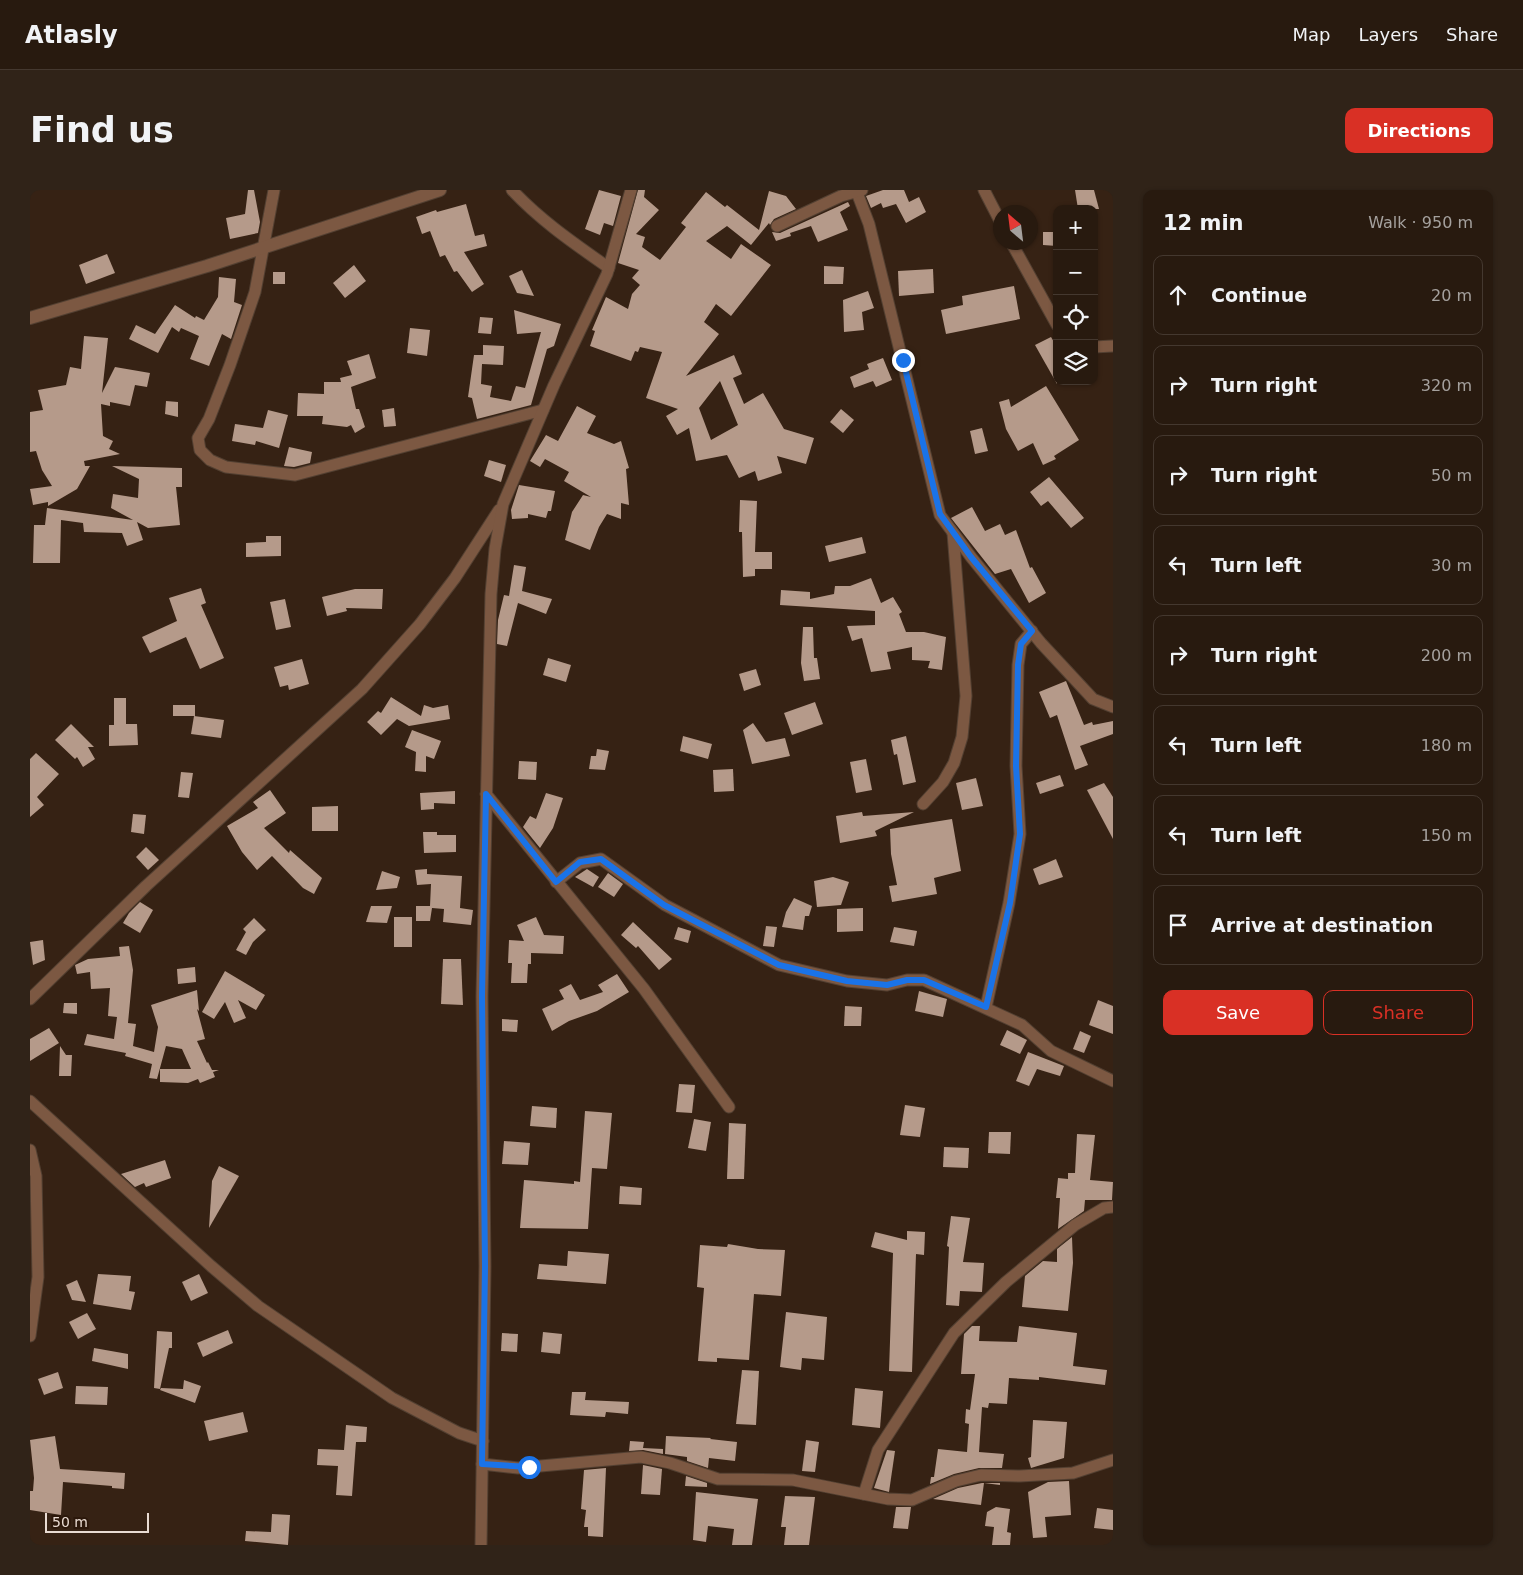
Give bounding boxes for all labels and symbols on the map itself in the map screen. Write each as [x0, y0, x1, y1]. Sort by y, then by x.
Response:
north arrow [993, 205, 1038, 250]
route end [892, 349, 915, 372]
route start [518, 1456, 541, 1479]
scale bar [45, 1510, 149, 1533]

